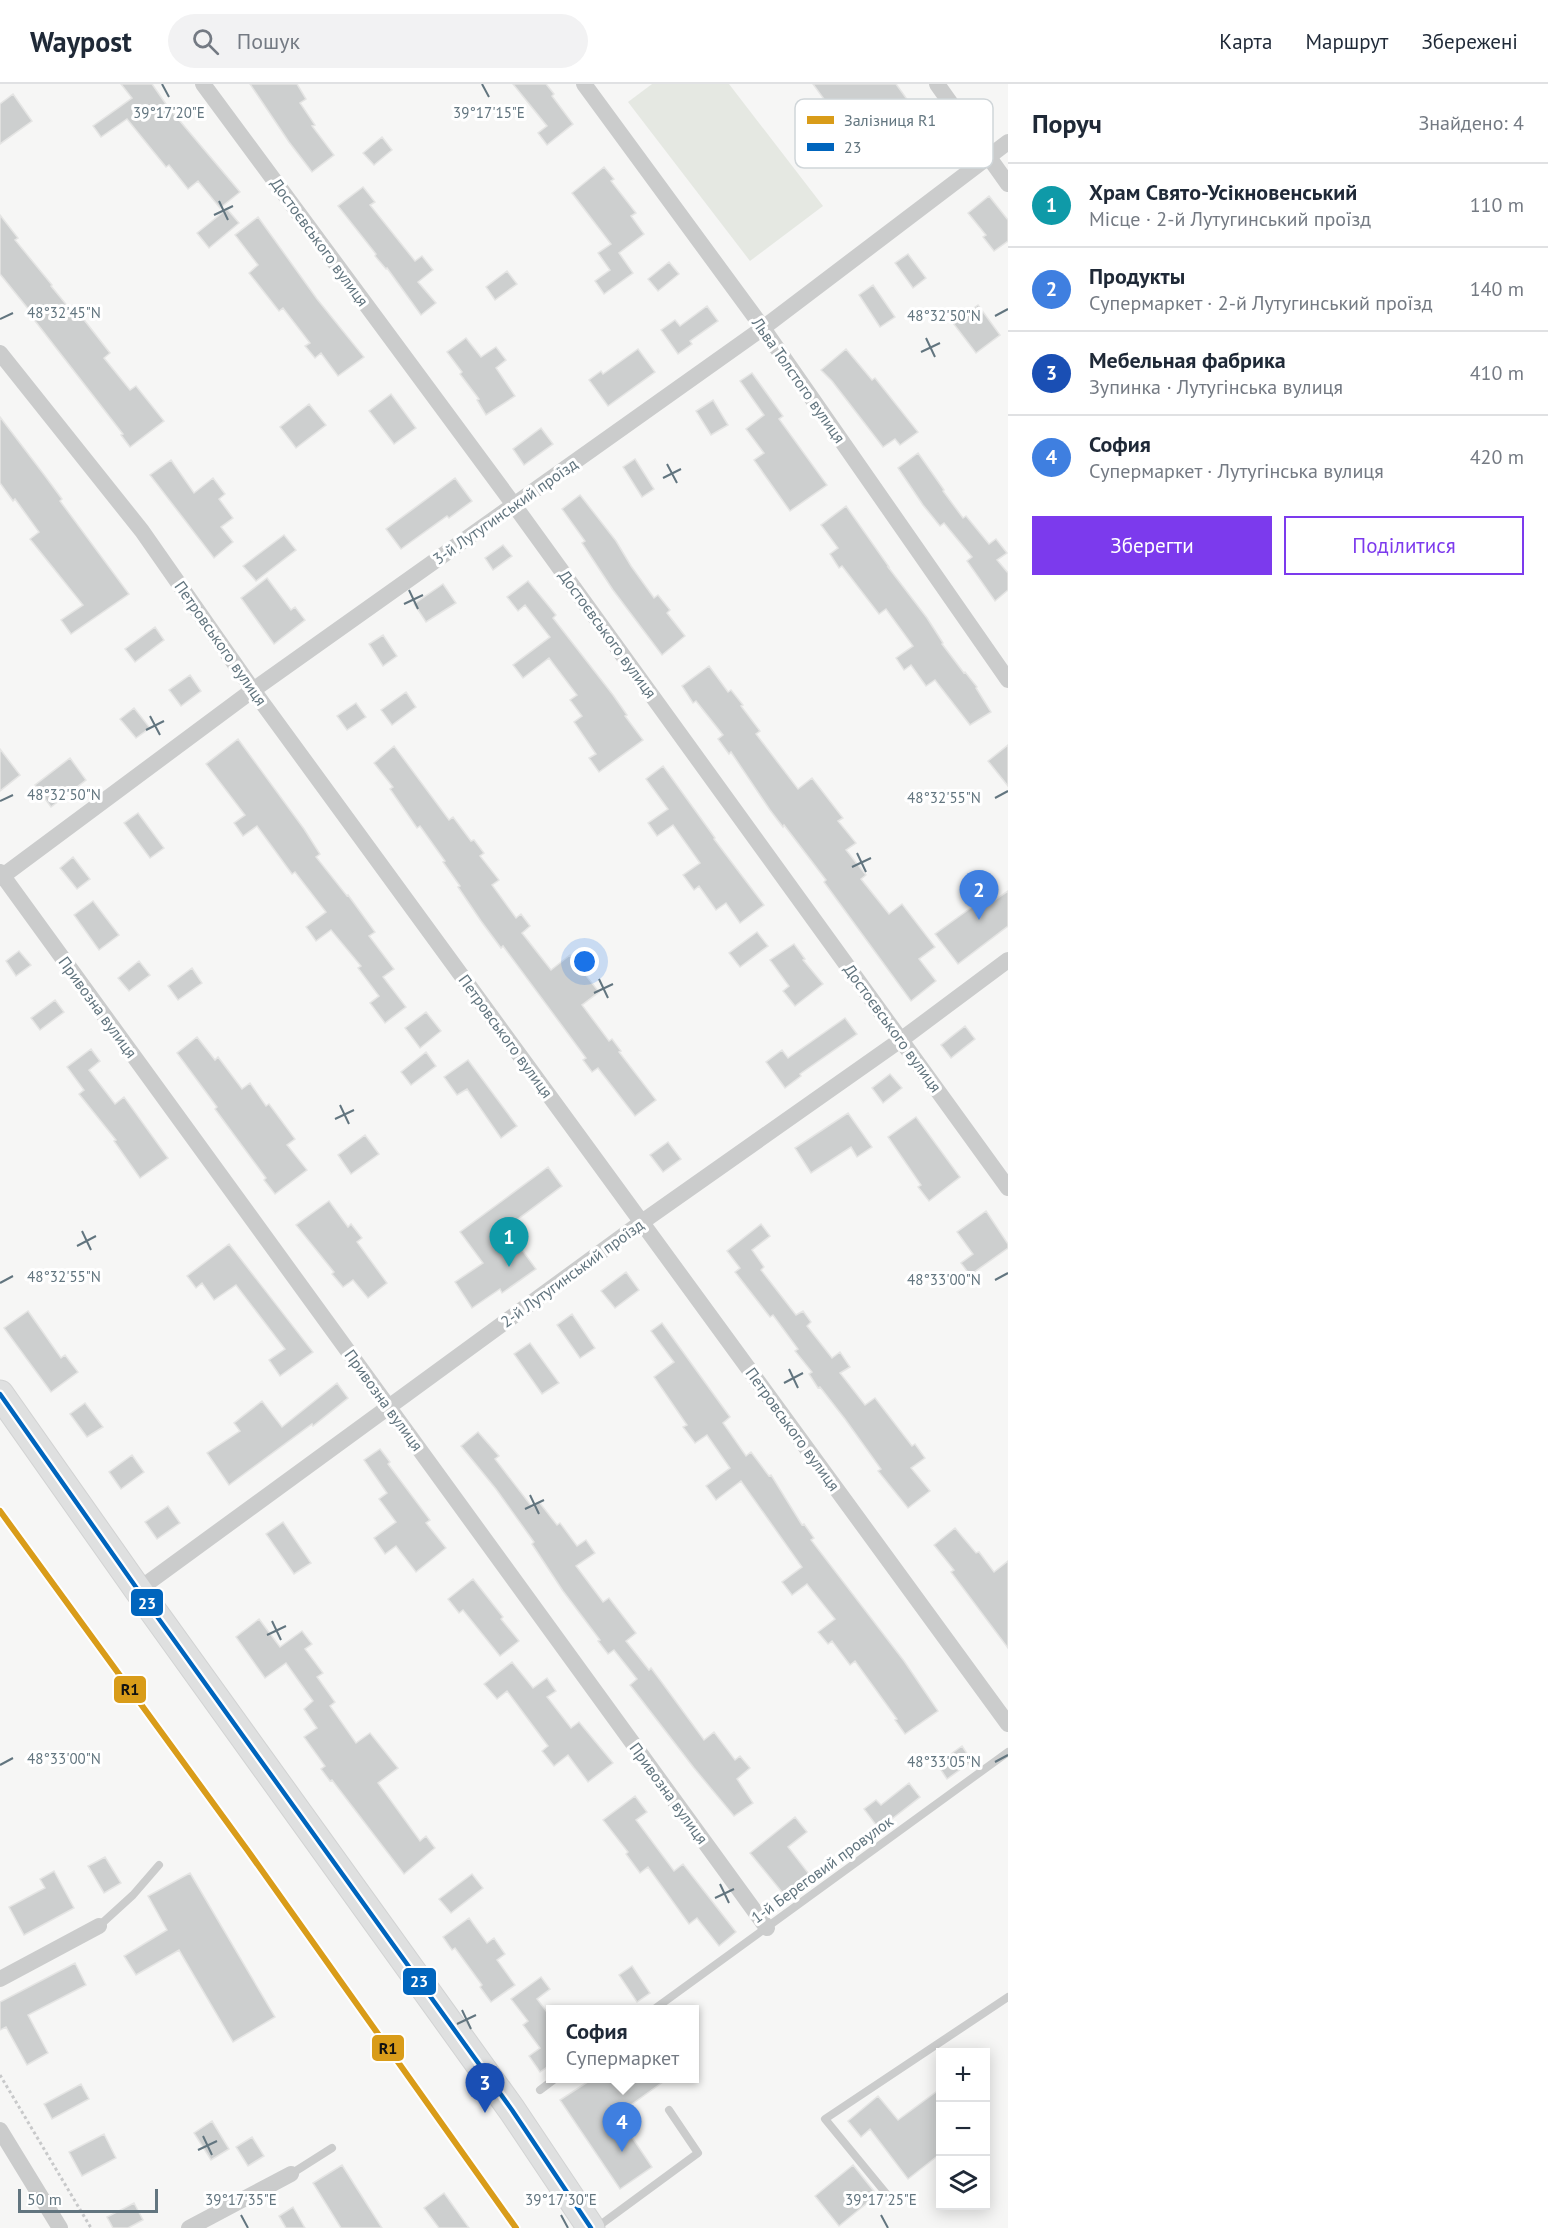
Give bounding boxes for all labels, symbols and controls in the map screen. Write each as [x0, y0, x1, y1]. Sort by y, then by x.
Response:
search box [168, 14, 588, 68]
text: Waypost [30, 23, 132, 60]
icon: search [189, 25, 222, 58]
text: Пошук [237, 27, 300, 55]
text: Карта [1219, 28, 1272, 55]
text: Маршрут [1305, 28, 1388, 55]
text: Збережені [1421, 28, 1518, 55]
legend [795, 99, 993, 168]
text: 39°17'20"E [133, 103, 205, 122]
text: 39°17'15"E [453, 103, 525, 122]
text: Поруч [1032, 107, 1102, 140]
text: Залізниця R1 [844, 110, 936, 130]
text: Знайдено: 4 [1418, 110, 1524, 136]
text: 23 [844, 137, 861, 157]
street label: Достоєвського вулиця [267, 174, 373, 310]
text: Храм Свято-Усікновенський [1089, 178, 1357, 206]
text: 1 [1046, 192, 1057, 218]
text: 110 m [1470, 192, 1524, 218]
text: Місце · 2-й Лутугинський проїзд [1089, 206, 1371, 232]
text: Продукты [1089, 262, 1185, 290]
text: 2 [1046, 276, 1057, 302]
text: 140 m [1470, 276, 1524, 302]
text: Супермаркет · 2-й Лутугинський проїзд [1089, 290, 1433, 316]
text: 48°32'45"N [27, 303, 101, 322]
text: 48°32'50"N [907, 306, 981, 325]
street label: Льва Толстого вулиця [748, 312, 850, 447]
text: Мебельная фабрика [1089, 346, 1286, 374]
text: 3 [1046, 360, 1057, 386]
text: 410 m [1470, 360, 1524, 386]
text: Зупинка · Лутугінська вулиця [1089, 374, 1343, 400]
text: София [1089, 430, 1151, 458]
text: 4 [1046, 444, 1057, 470]
text: 420 m [1470, 444, 1524, 470]
street label: 3-й Лутугинський проїзд [429, 453, 581, 568]
text: Супермаркет · Лутугінська вулиця [1089, 458, 1384, 484]
button: Зберегти [1032, 516, 1272, 575]
button: Поділитися [1284, 516, 1524, 575]
street label: Достоєвського вулиця [555, 566, 661, 702]
street label: Петровського вулиця [170, 577, 272, 709]
text: 48°32'50"N [27, 785, 101, 804]
text: 48°32'55"N [907, 788, 981, 807]
pin: 2 [960, 870, 998, 920]
your location [570, 947, 599, 976]
street label: Привозна вулиця [54, 952, 142, 1062]
street label: Достоєвського вулиця [840, 960, 946, 1096]
street label: Петровського вулиця [454, 970, 558, 1102]
street label: 2-й Лутугинський проїзд [497, 1214, 648, 1332]
pin: 1 [490, 1218, 528, 1267]
text: 48°32'55"N [27, 1267, 101, 1286]
text: 48°33'00"N [907, 1270, 981, 1289]
street label: Привозна вулиця [340, 1345, 428, 1455]
street label: Петровського вулиця [741, 1363, 845, 1495]
line badge: 23 [130, 1588, 164, 1617]
text: 23 [138, 1593, 156, 1613]
line badge: R1 [113, 1675, 147, 1704]
text: R1 [121, 1679, 139, 1699]
street label: Привозна вулиця [625, 1738, 713, 1848]
text: 48°33'00"N [27, 1749, 101, 1768]
text: 48°33'05"N [907, 1752, 981, 1771]
street label: 1-й Береговий провулок [747, 1811, 897, 1927]
line badge: 23 [402, 1967, 437, 1996]
text: 23 [410, 1971, 428, 1991]
popup [546, 2005, 699, 2083]
text: София [566, 2017, 628, 2045]
line badge: R1 [371, 2034, 405, 2062]
text: R1 [379, 2038, 397, 2058]
text: Супермаркет [566, 2045, 679, 2071]
map controls [936, 2048, 990, 2210]
button: + [936, 2048, 990, 2102]
pin: 3 [466, 2064, 504, 2113]
pin: 4 [602, 2102, 642, 2152]
button: − [936, 2102, 990, 2156]
button: layers [936, 2156, 990, 2210]
scale bar [18, 2186, 158, 2214]
text: 50 m [27, 2189, 62, 2209]
text: 39°17'35"E [205, 2190, 277, 2209]
text: 39°17'30"E [525, 2190, 597, 2209]
text: 39°17'25"E [845, 2190, 917, 2209]

